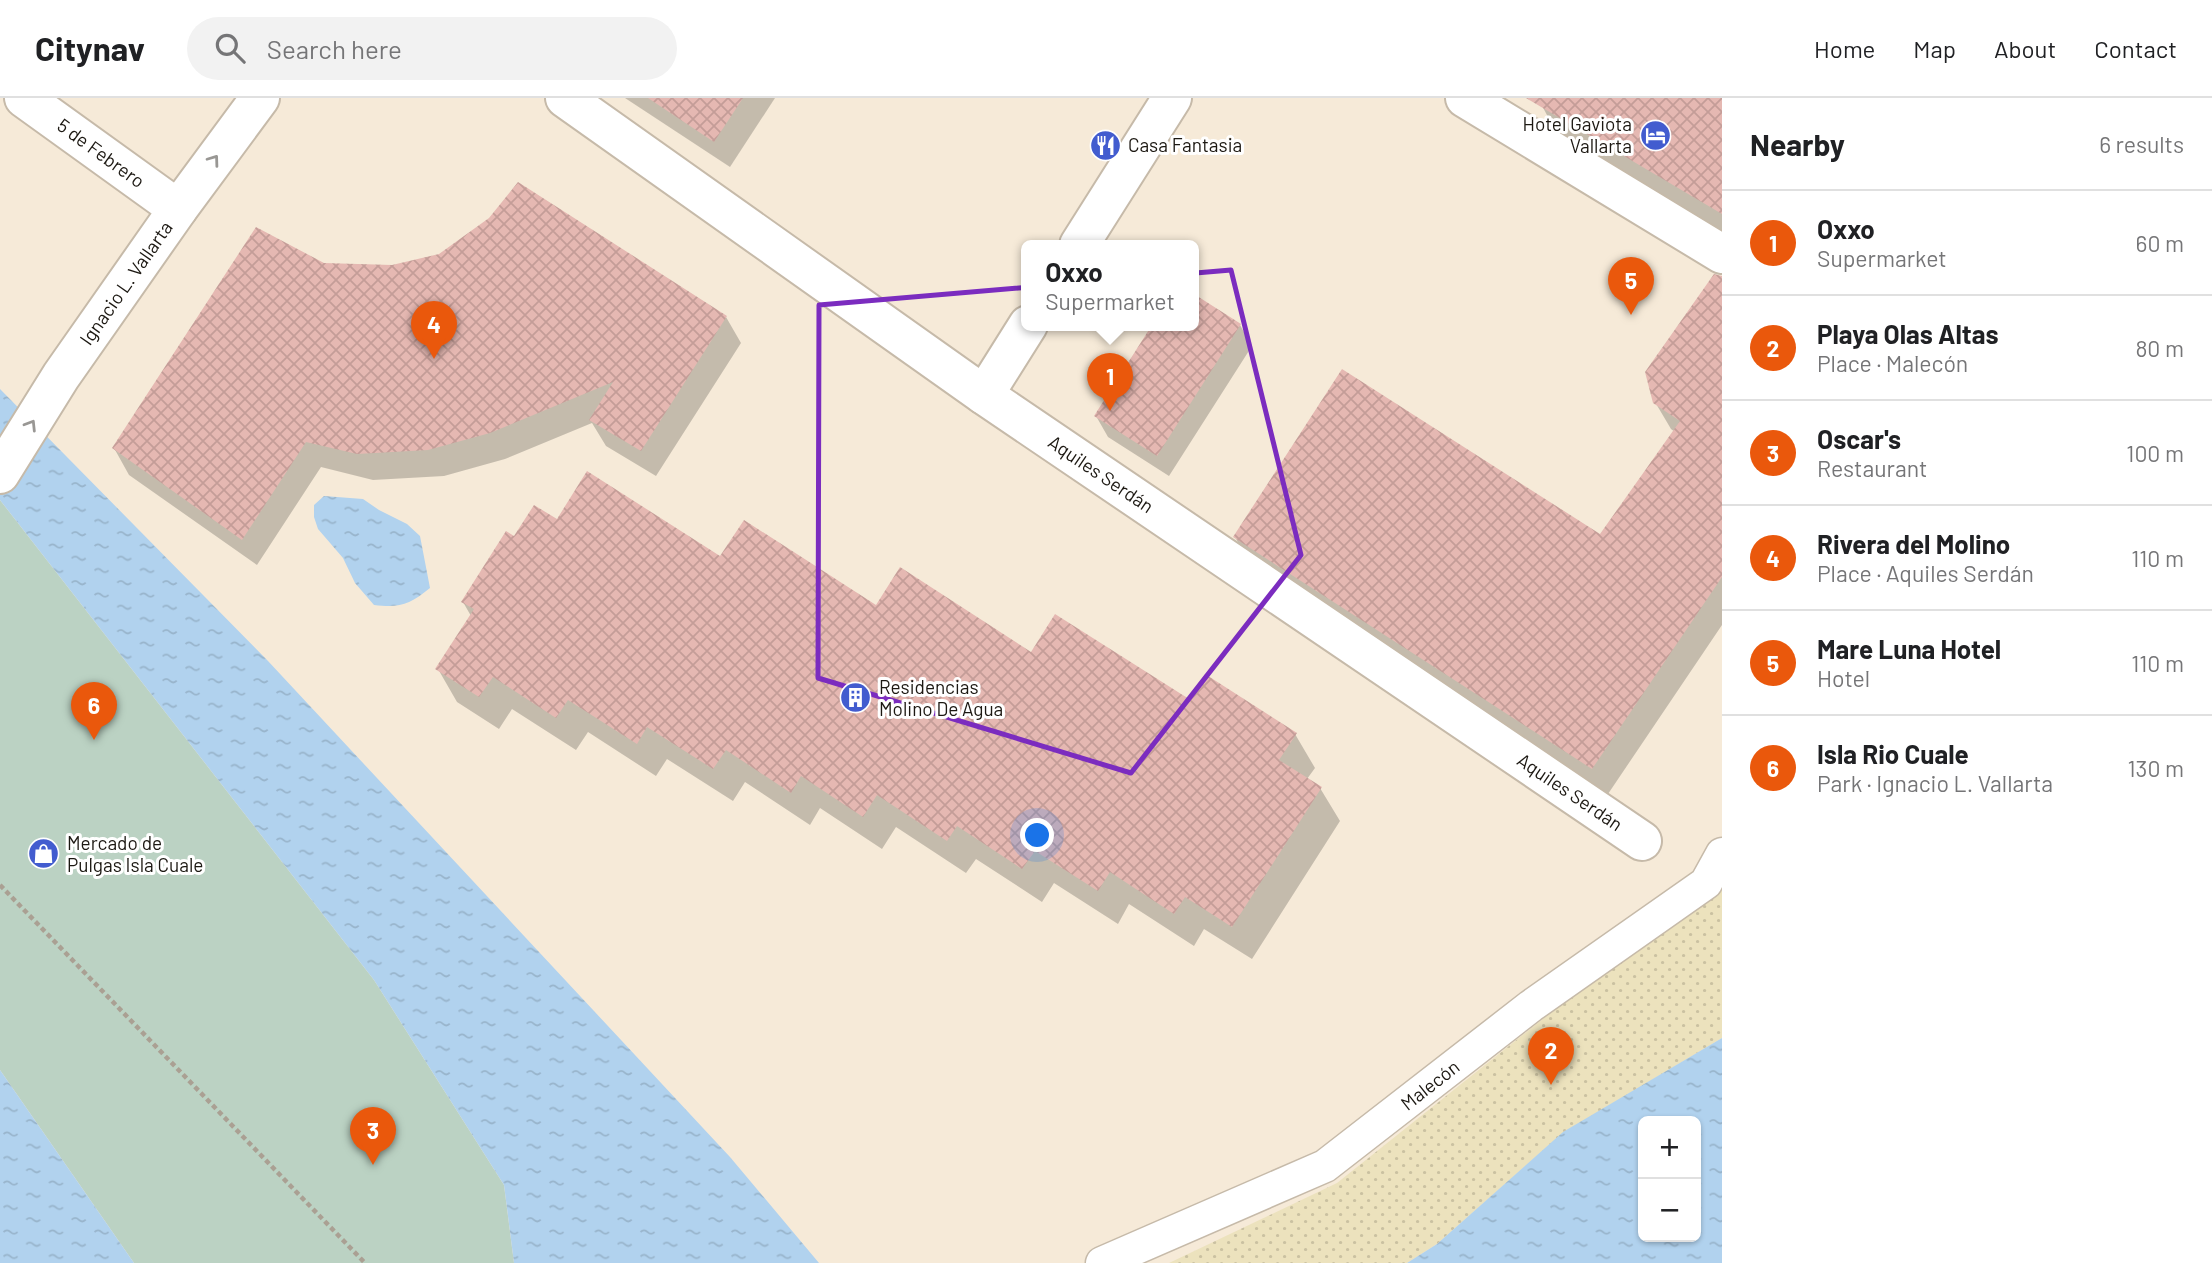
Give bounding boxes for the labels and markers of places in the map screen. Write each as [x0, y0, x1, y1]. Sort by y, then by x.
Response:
place label: Hotel Gaviota Vallarta [1523, 112, 1632, 157]
hotel icon: Hotel Gaviota Vallarta [1638, 118, 1672, 152]
restaurant icon: Casa Fantasia [1088, 128, 1122, 162]
place label: Casa Fantasia [1128, 133, 1242, 156]
pin: 5 [1608, 257, 1654, 315]
pin: 4 [411, 301, 457, 359]
pin: 1 [1087, 353, 1133, 411]
place label: Residencias Molino De Agua [879, 675, 1003, 720]
building icon: Residencias Molino De Agua [839, 681, 873, 715]
pin: 6 [71, 682, 117, 740]
place label: Mercado de Pulgas Isla Cuale [67, 831, 203, 876]
shop icon: Mercado de Pulgas Isla Cuale [27, 837, 61, 871]
pin: 2 [1528, 1027, 1574, 1085]
pin: 3 [350, 1107, 396, 1165]

